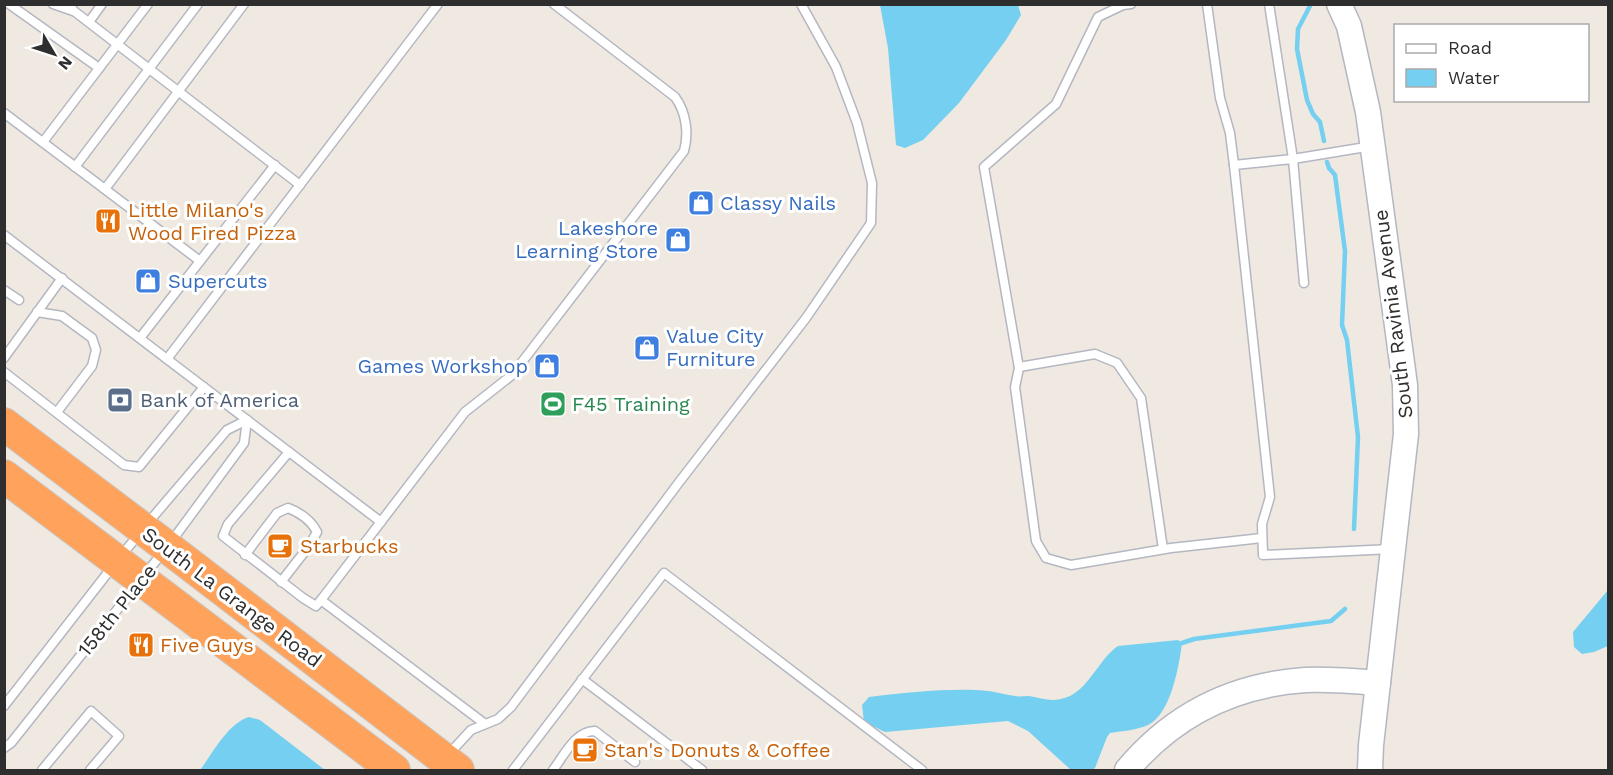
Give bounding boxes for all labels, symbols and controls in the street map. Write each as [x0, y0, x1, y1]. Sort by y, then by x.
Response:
north arrow [24, 24, 84, 84]
legend [1394, 24, 1589, 102]
text: Road [1448, 37, 1492, 58]
text: N [54, 53, 76, 74]
text: Water [1448, 67, 1500, 88]
shop icon: Classy Nails [686, 188, 716, 218]
place label: Classy Nails [720, 191, 836, 215]
place label: Little Milano's Wood Fired Pizza [128, 198, 296, 245]
restaurant icon: Little Milano's Wood Fired Pizza [93, 206, 123, 236]
street label: South Ravinia Avenue [1368, 208, 1418, 420]
place label: Lakeshore Learning Store [515, 216, 658, 263]
shop icon: Lakeshore Learning Store [663, 225, 693, 255]
shop icon: Supercuts [133, 266, 163, 296]
place label: Supercuts [168, 269, 267, 293]
place label: Value City Furniture [666, 324, 764, 371]
shop icon: Value City Furniture [632, 333, 662, 363]
shop icon: Games Workshop [532, 351, 562, 381]
place label: Games Workshop [357, 354, 528, 378]
bank icon: Bank of America [105, 385, 135, 415]
place label: Bank of America [140, 388, 299, 412]
sports icon: F45 Training [538, 389, 568, 419]
place label: F45 Training [572, 392, 690, 416]
street label: South La Grange Road [138, 522, 326, 672]
cafe icon: Starbucks [265, 531, 295, 561]
place label: Starbucks [300, 534, 398, 558]
street label: 158th Place [73, 559, 161, 661]
restaurant icon: Five Guys [126, 630, 156, 660]
place label: Five Guys [160, 633, 254, 657]
cafe icon: Stan's Donuts & Coffee [570, 735, 600, 765]
place label: Stan's Donuts & Coffee [604, 738, 830, 762]

